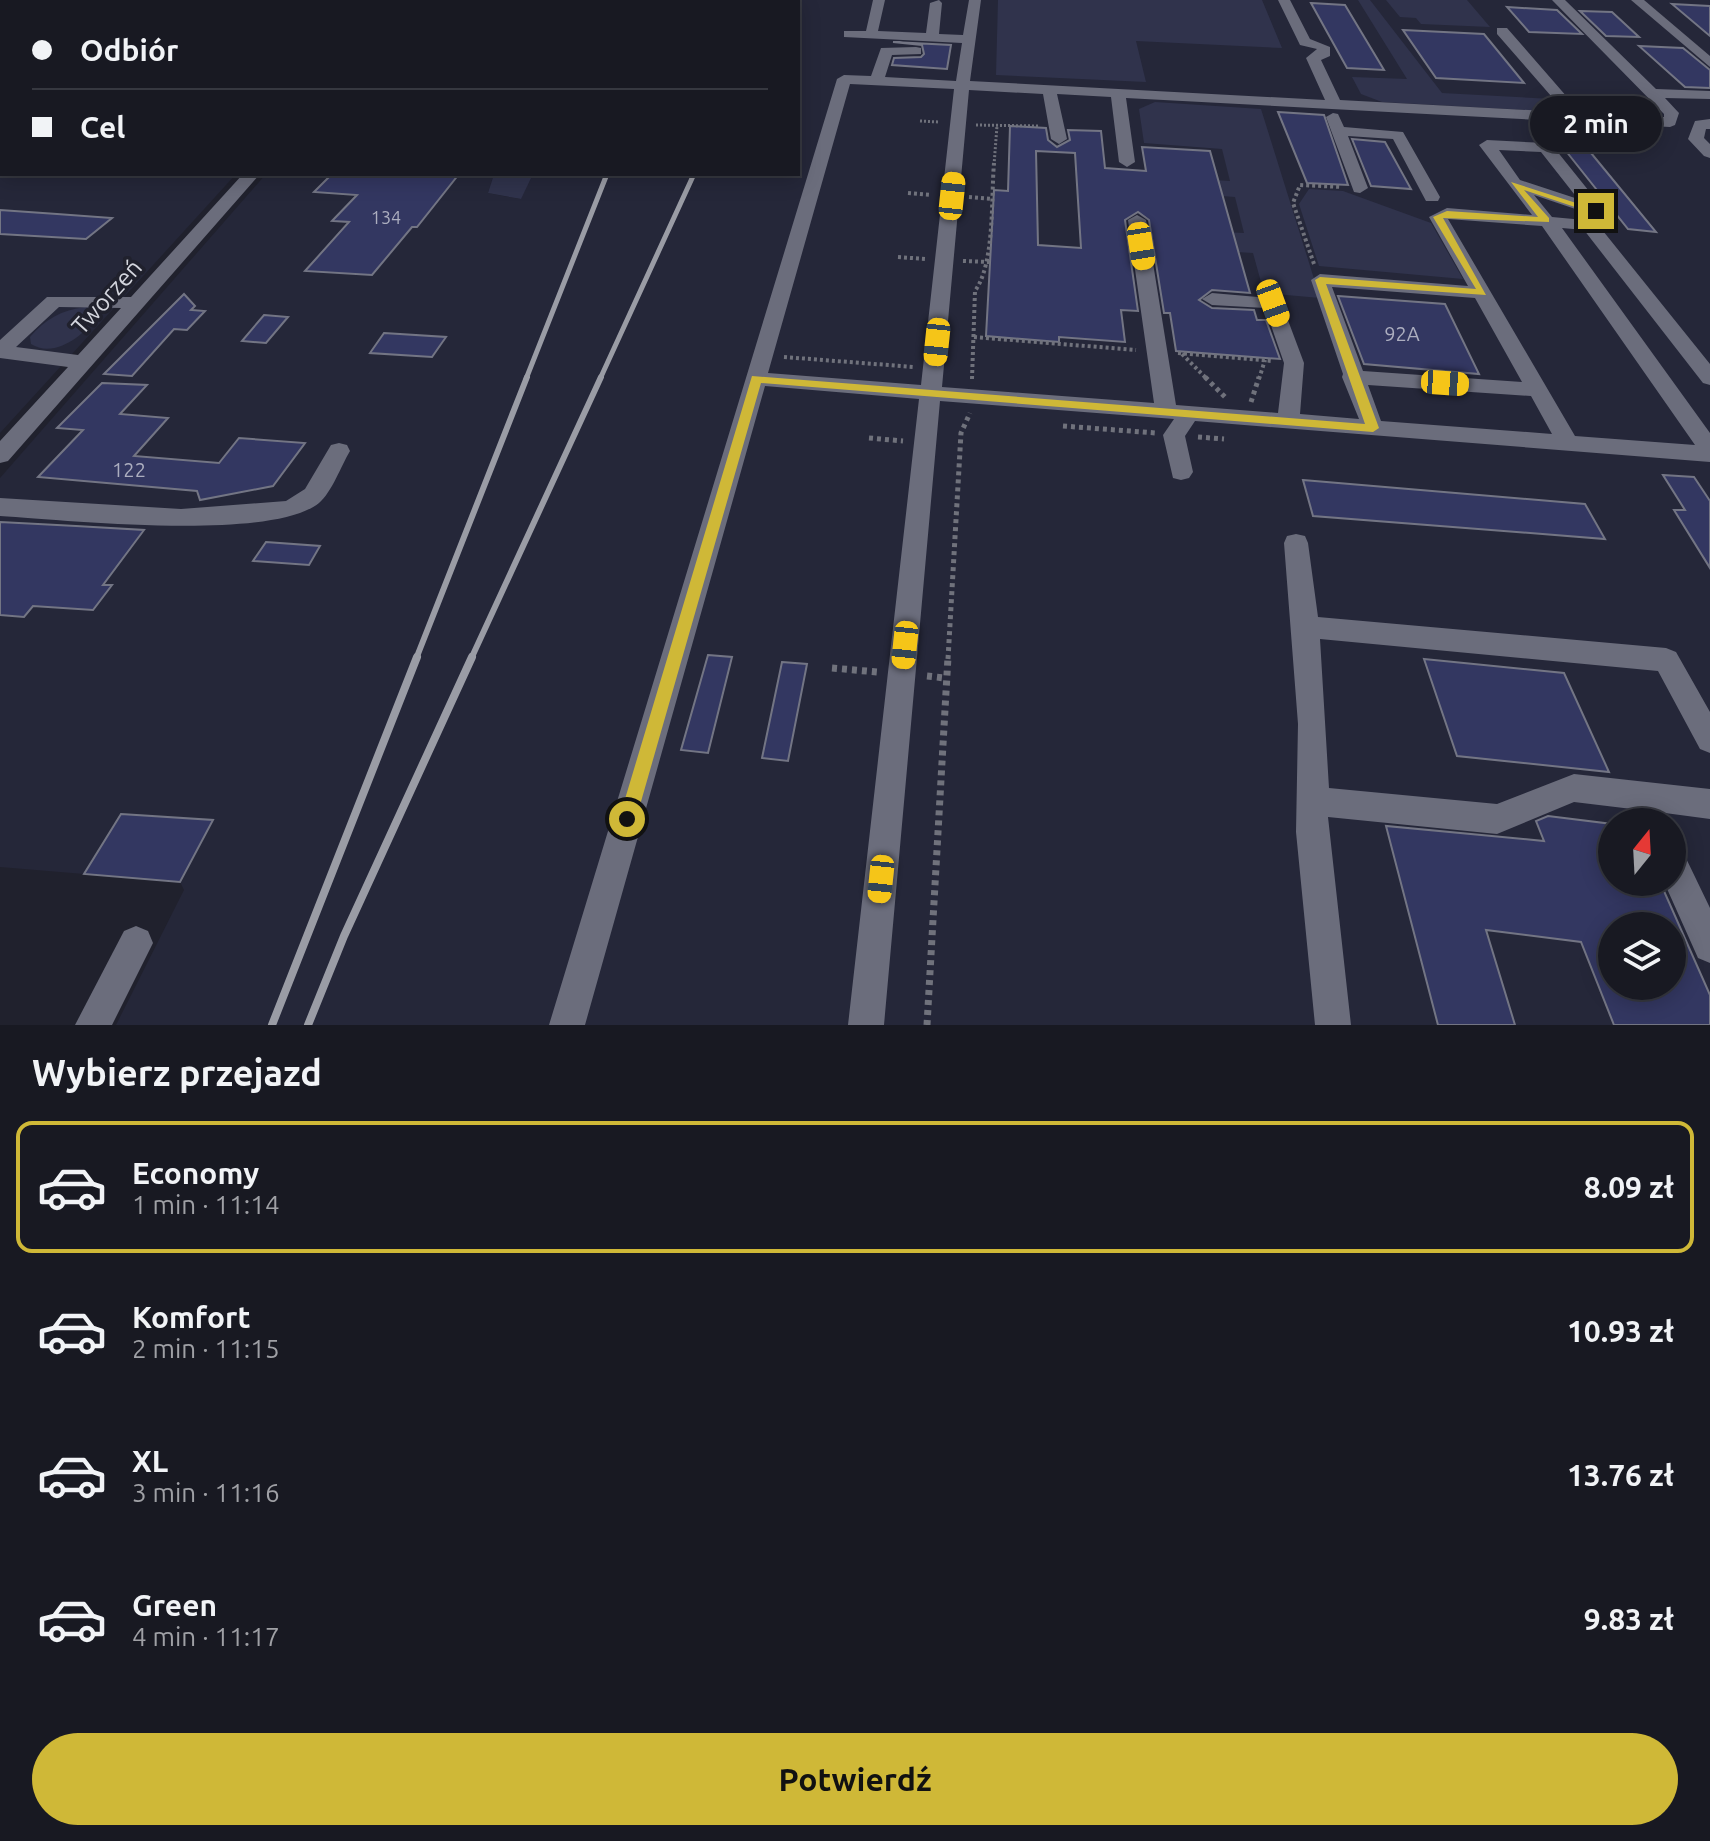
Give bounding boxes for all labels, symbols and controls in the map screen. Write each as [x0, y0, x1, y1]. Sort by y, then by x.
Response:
text: Odbiór [80, 33, 178, 67]
callout: 2 min [1530, 95, 1662, 151]
text: 2 min [1563, 109, 1629, 138]
text: Cel [80, 110, 125, 144]
car [938, 171, 966, 221]
route end [1578, 193, 1614, 229]
house number: 134 [371, 207, 401, 227]
car [1125, 220, 1157, 272]
street label: Tworzeń [66, 254, 147, 340]
car [1254, 276, 1292, 330]
car [923, 317, 951, 367]
house number: 92A [1384, 322, 1420, 345]
car [1420, 369, 1470, 397]
house number: 122 [112, 458, 146, 481]
car [891, 620, 919, 670]
route start [609, 801, 645, 837]
north arrow [1598, 808, 1686, 896]
map controls [1598, 808, 1686, 1000]
car [867, 854, 895, 904]
button: layers [1598, 912, 1686, 1000]
text: Wybierz przejazd [32, 1052, 322, 1093]
icon: car [36, 1151, 108, 1223]
text: Economy [132, 1156, 259, 1190]
text: 8.09 zł [1584, 1170, 1674, 1204]
text: 1 min · 11:14 [132, 1190, 280, 1219]
icon: car [36, 1295, 108, 1367]
text: Komfort [132, 1300, 250, 1334]
text: 10.93 zł [1567, 1314, 1674, 1348]
text: 2 min · 11:15 [132, 1334, 280, 1363]
icon: car [36, 1439, 108, 1511]
text: XL [132, 1444, 168, 1478]
text: 13.76 zł [1567, 1458, 1674, 1492]
text: 3 min · 11:16 [132, 1478, 280, 1507]
icon: car [36, 1583, 108, 1655]
text: Green [132, 1588, 217, 1622]
text: 9.83 zł [1584, 1602, 1674, 1636]
text: 4 min · 11:17 [132, 1622, 280, 1651]
button: Potwierdź [32, 1733, 1678, 1825]

